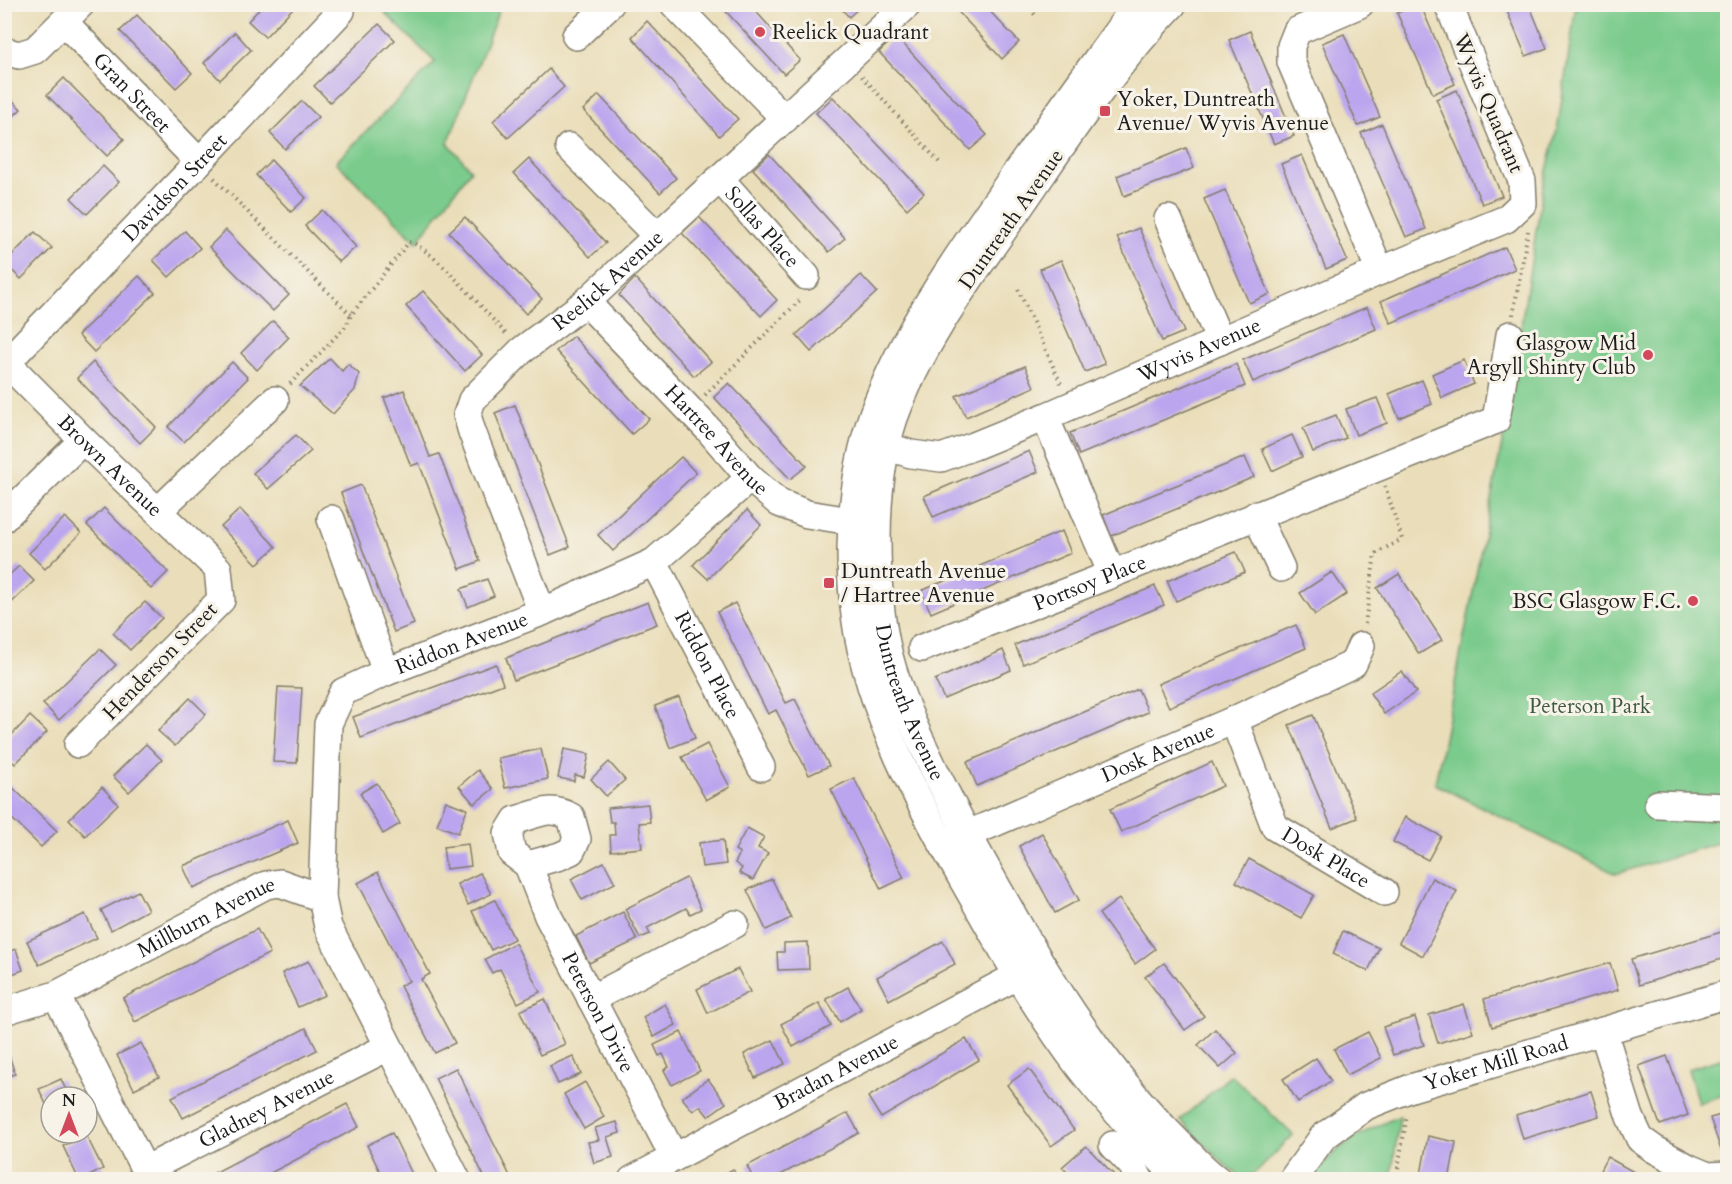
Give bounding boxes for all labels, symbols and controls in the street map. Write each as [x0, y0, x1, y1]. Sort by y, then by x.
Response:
place label: Reelick Quadrant [772, 18, 929, 47]
marker: Reelick Quadrant [753, 25, 767, 39]
street label: Wyvis Quadrant [1446, 28, 1531, 178]
street label: Gran Street [86, 46, 178, 140]
place label: Yoker, Duntreath Avenue/ Wyvis Avenue [1117, 85, 1329, 138]
marker: Yoker, Duntreath Avenue/ Wyvis Avenue [1098, 104, 1112, 118]
street label: Davidson Street [116, 127, 234, 248]
street label: Duntreath Avenue [952, 143, 1071, 295]
street label: Sollas Place [718, 180, 806, 274]
street label: Reelick Avenue [546, 224, 670, 338]
street label: Wyvis Avenue [1132, 311, 1265, 390]
place label: Glasgow Mid Argyll Shinty Club [1467, 329, 1636, 382]
marker: Glasgow Mid Argyll Shinty Club [1641, 348, 1655, 362]
street label: Hartree Avenue [658, 378, 774, 502]
street label: Brown Avenue [51, 409, 169, 524]
street label: Portsoy Place [1029, 548, 1151, 618]
place label: Duntreath Avenue / Hartree Avenue [841, 557, 1006, 610]
marker: Duntreath Avenue / Hartree Avenue [822, 576, 836, 590]
place label: BSC Glasgow F.C. [1512, 587, 1681, 616]
marker: BSC Glasgow F.C. [1686, 594, 1700, 608]
street label: Henderson Street [96, 596, 224, 727]
street label: Riddon Avenue [391, 605, 532, 682]
street label: Riddon Place [667, 606, 747, 724]
street label: Duntreath Avenue [868, 622, 952, 786]
park label: Peterson Park [1529, 692, 1652, 721]
street label: Dosk Avenue [1097, 716, 1219, 790]
street label: Dosk Place [1276, 820, 1375, 895]
street label: Millburn Avenue [132, 870, 277, 965]
street label: Peterson Drive [554, 947, 641, 1078]
street label: Bradan Avenue [769, 1027, 904, 1117]
street label: Yoker Mill Road [1420, 1028, 1572, 1098]
street label: Gladney Avenue [194, 1063, 339, 1156]
north arrow [39, 1085, 99, 1145]
text: N [62, 1090, 76, 1112]

